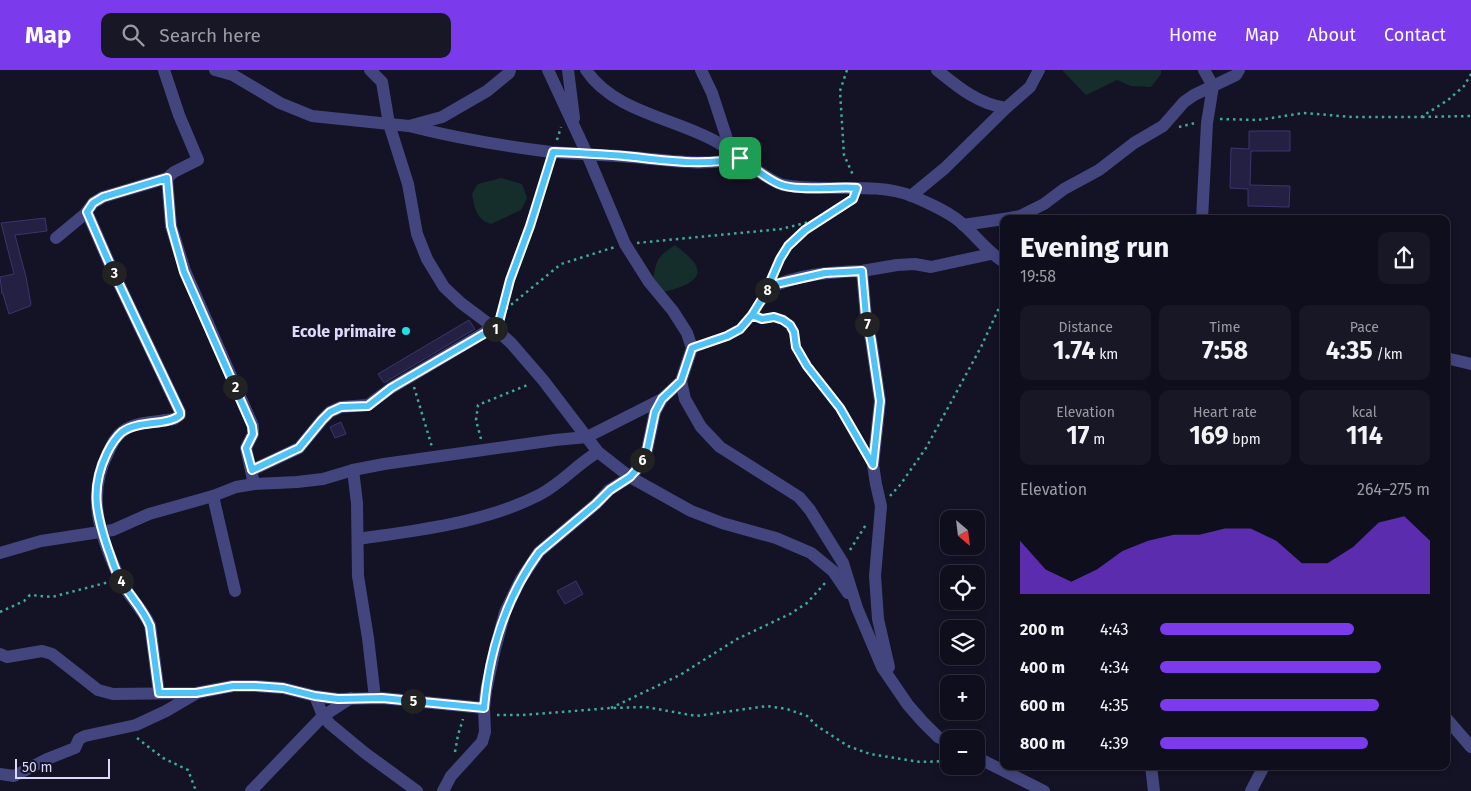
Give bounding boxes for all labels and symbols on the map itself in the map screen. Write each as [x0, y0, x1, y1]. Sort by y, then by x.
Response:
pin [719, 137, 761, 179]
pin: 3 [102, 260, 126, 286]
pin: 8 [754, 278, 780, 302]
pin: 7 [854, 312, 880, 336]
pin: 1 [482, 316, 508, 342]
place label: Ecole primaire [292, 322, 396, 341]
marker: Ecole primaire [400, 325, 412, 337]
pin: 2 [222, 374, 248, 400]
pin: 6 [630, 448, 654, 472]
north arrow [940, 510, 985, 555]
pin: 4 [108, 568, 134, 594]
pin: 5 [400, 688, 426, 714]
scale bar [15, 756, 110, 779]

